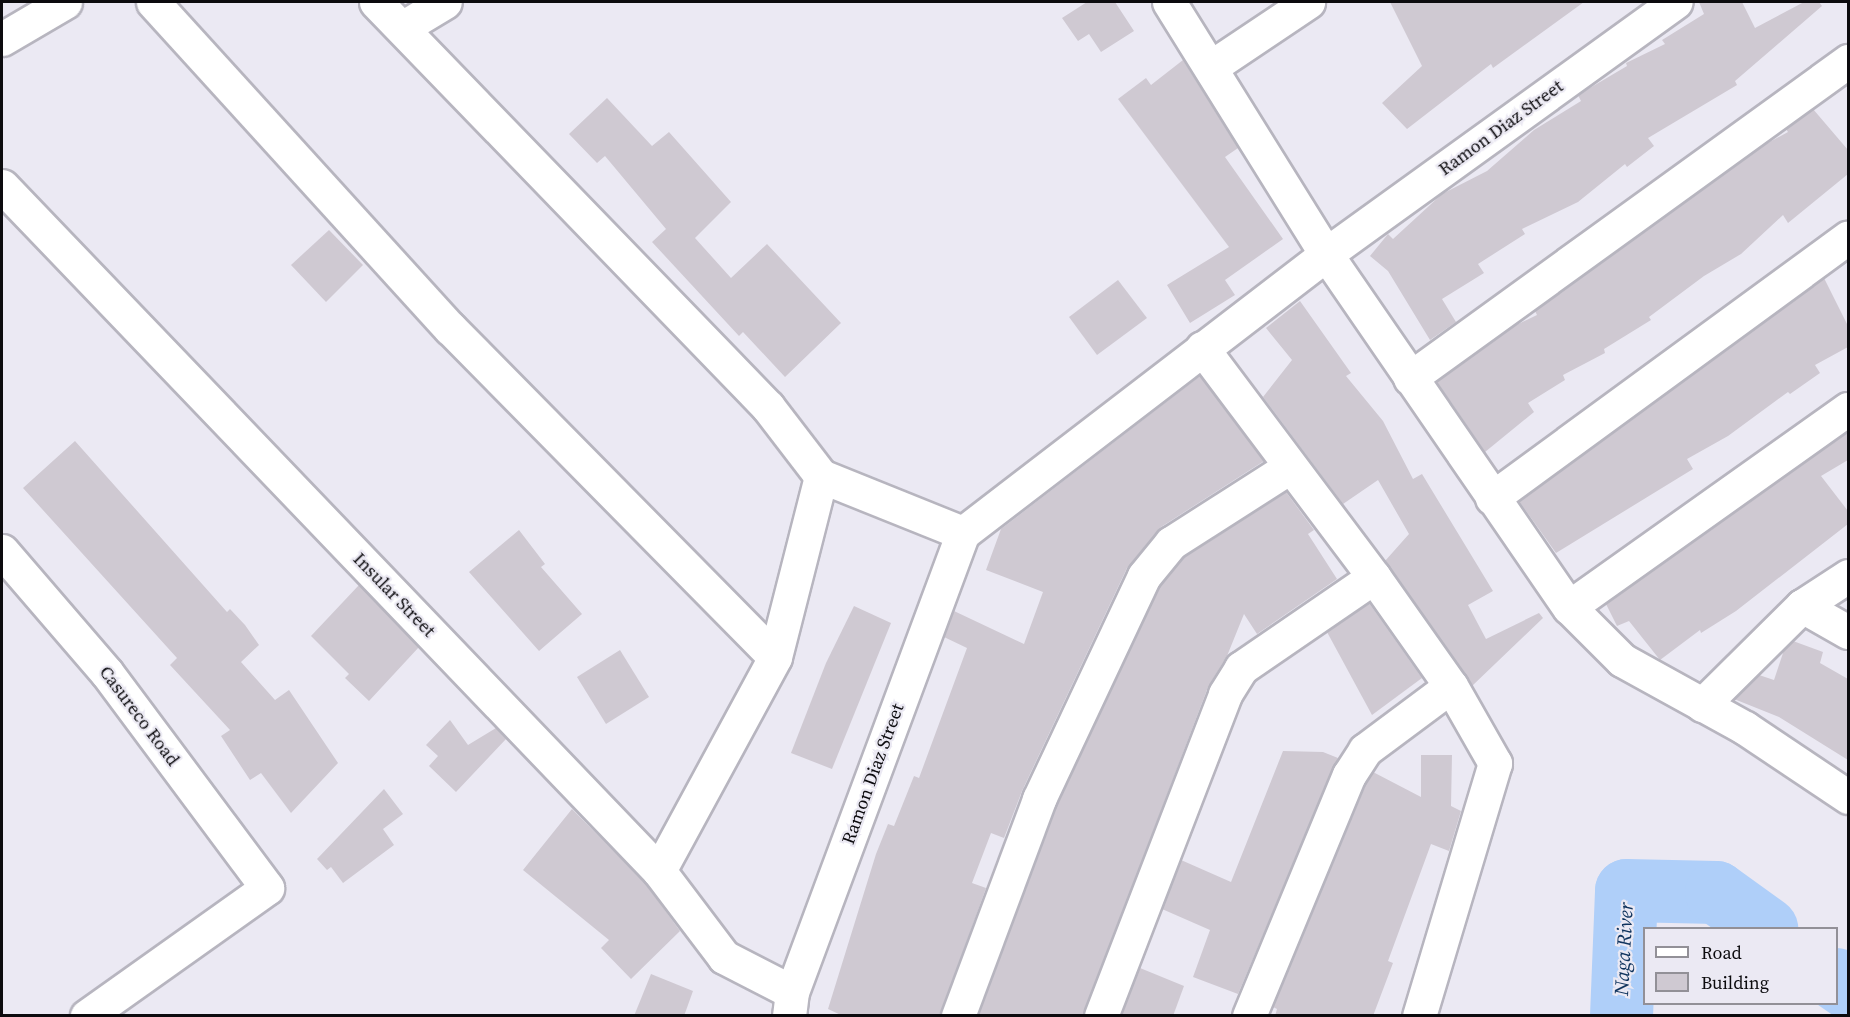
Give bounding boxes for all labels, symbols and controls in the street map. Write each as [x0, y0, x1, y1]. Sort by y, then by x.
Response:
street label: Ramon Diaz Street [1435, 76, 1567, 180]
street label: Insular Street [349, 548, 439, 642]
street label: Casureco Road [95, 662, 183, 770]
street label: Ramon Diaz Street [838, 701, 908, 847]
water label: Naga River [1610, 902, 1638, 996]
legend [1643, 927, 1838, 1005]
text: Road [1701, 940, 1742, 965]
text: Building [1701, 970, 1769, 995]

